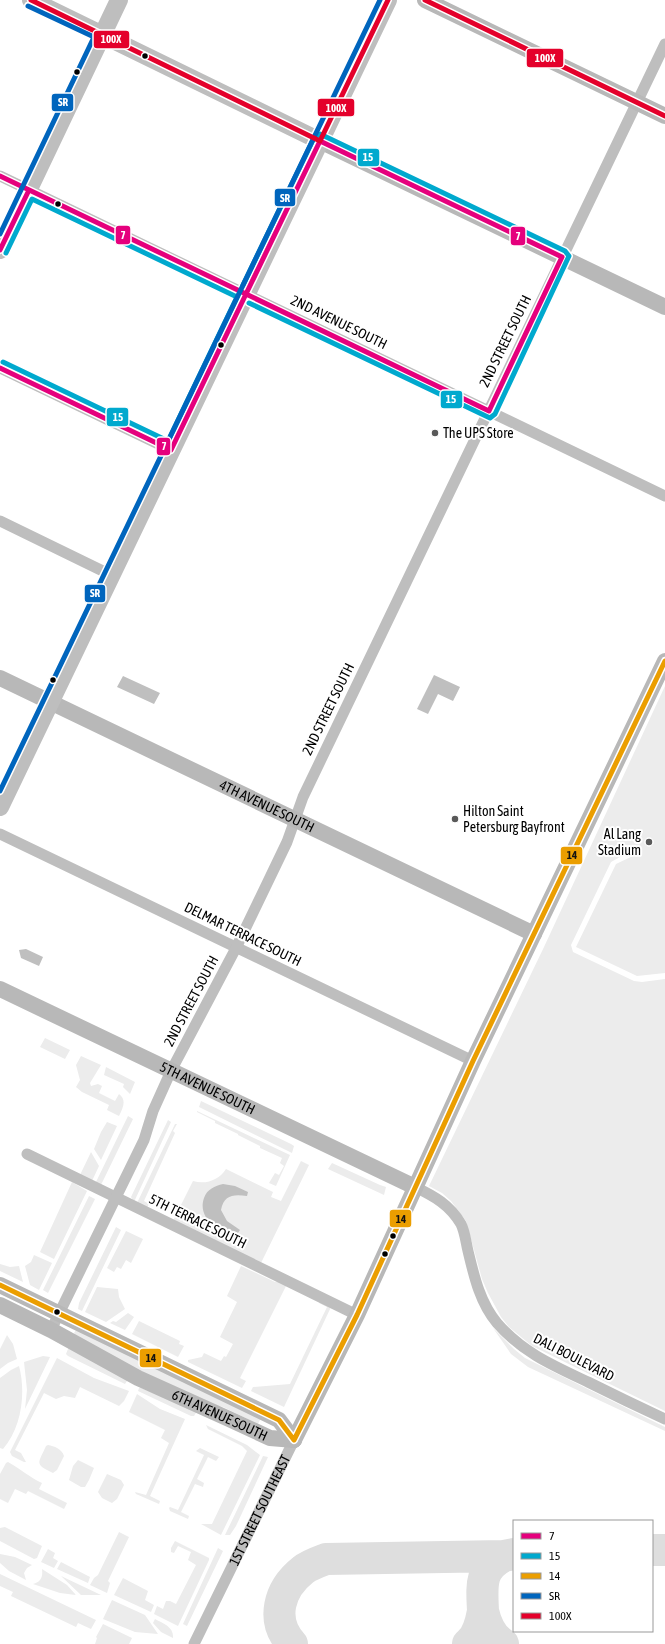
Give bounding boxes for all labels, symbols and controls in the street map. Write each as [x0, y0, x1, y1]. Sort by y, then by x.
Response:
line badge: 100X [93, 30, 130, 49]
text: 100X [101, 33, 122, 45]
line badge: 100X [526, 48, 564, 68]
unlabelled marker [140, 51, 150, 61]
text: 100X [535, 52, 556, 64]
unlabelled marker [72, 67, 82, 77]
line badge: SR [51, 93, 74, 112]
text: SR [58, 96, 69, 108]
line badge: 100X [317, 98, 355, 117]
text: 100X [326, 102, 347, 114]
line badge: 15 [357, 148, 380, 167]
text: 15 [363, 151, 373, 163]
line badge: SR [274, 188, 296, 207]
text: SR [280, 192, 291, 204]
unlabelled marker [53, 199, 63, 209]
line badge: 7 [115, 225, 131, 245]
line badge: 7 [510, 226, 526, 246]
text: 7 [120, 229, 126, 241]
text: 7 [515, 230, 521, 242]
street label: 2ND AVENUE SOUTH [288, 292, 390, 352]
street label: 2ND STREET SOUTH [476, 292, 534, 390]
unlabelled marker [216, 340, 226, 350]
line badge: 15 [440, 390, 463, 409]
text: 15 [446, 393, 456, 405]
line badge: 15 [106, 407, 129, 427]
text: 15 [113, 411, 123, 423]
place label: The UPS Store [443, 425, 514, 441]
marker: The UPS Store [430, 428, 440, 438]
line badge: 7 [156, 437, 171, 456]
text: 7 [161, 440, 167, 452]
line badge: SR [84, 584, 106, 603]
text: SR [90, 587, 101, 599]
street label: 2ND STREET SOUTH [299, 660, 357, 758]
unlabelled marker [48, 675, 58, 685]
street label: 4TH AVENUE SOUTH [217, 776, 317, 836]
place label: Hilton Saint Petersburg Bayfront [463, 803, 565, 835]
marker: Hilton Saint Petersburg Bayfront [450, 814, 460, 824]
place label: Al Lang Stadium [598, 826, 641, 858]
marker: Al Lang Stadium [644, 837, 654, 847]
line badge: 14 [560, 846, 583, 865]
text: 14 [567, 849, 577, 861]
street label: DELMAR TERRACE SOUTH [182, 899, 304, 969]
street label: 2ND STREET SOUTH [160, 953, 222, 1049]
street label: 5TH AVENUE SOUTH [158, 1059, 258, 1118]
street label: 5TH TERRACE SOUTH [147, 1190, 249, 1252]
line badge: 14 [389, 1209, 412, 1228]
text: 14 [396, 1213, 406, 1225]
unlabelled marker [388, 1231, 398, 1241]
unlabelled marker [380, 1249, 390, 1259]
unlabelled marker [52, 1307, 62, 1317]
street label: DALI BOULEVARD [531, 1330, 617, 1384]
line badge: 14 [139, 1348, 162, 1368]
text: 14 [146, 1352, 156, 1364]
street label: 6TH AVENUE SOUTH [170, 1386, 270, 1444]
street label: 1ST STREET SOUTHEAST [226, 1452, 293, 1568]
legend [513, 1520, 653, 1632]
text: 7 [549, 1529, 555, 1543]
text: 15 [549, 1549, 560, 1563]
text: 14 [549, 1569, 561, 1583]
text: SR [549, 1589, 560, 1603]
text: 100X [549, 1609, 572, 1623]

